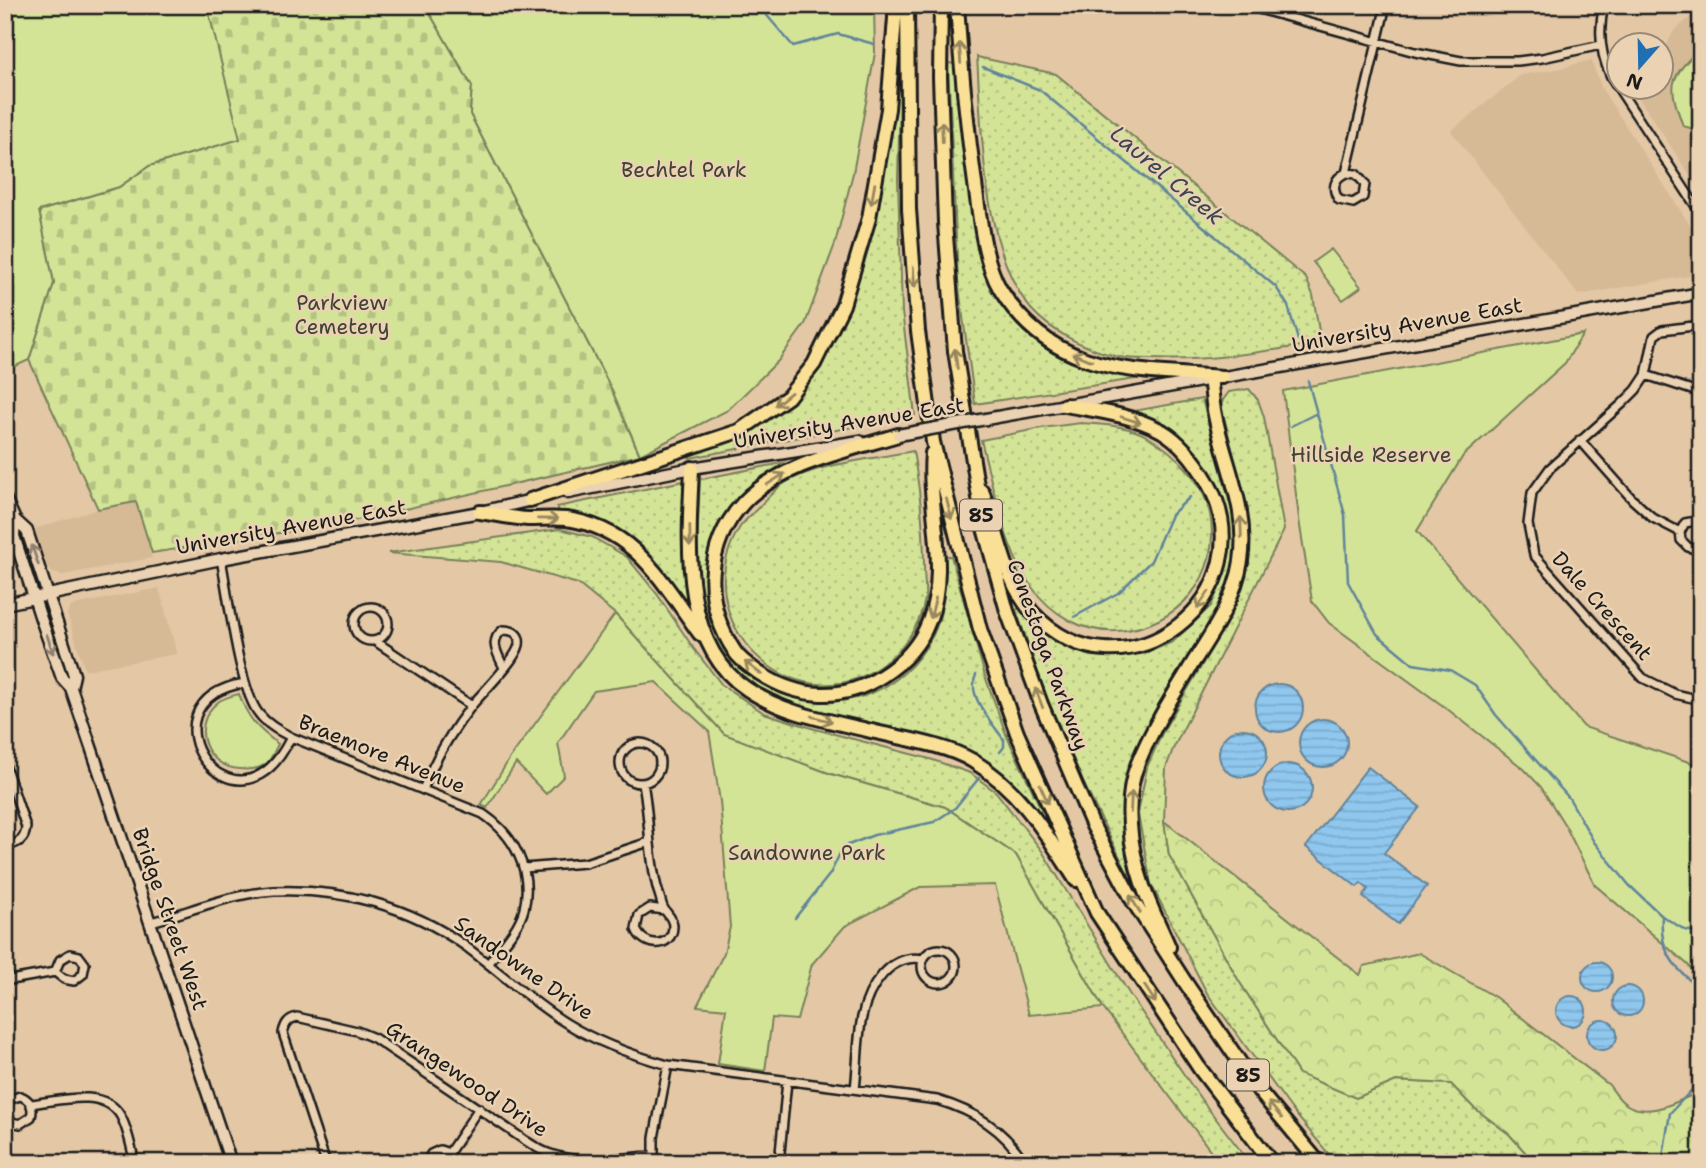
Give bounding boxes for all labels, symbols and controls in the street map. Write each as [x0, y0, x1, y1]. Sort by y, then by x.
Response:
north arrow [1604, 32, 1674, 102]
one-way arrow [953, 43, 966, 65]
text: N [1623, 67, 1646, 96]
water label: Laurel Creek [1104, 118, 1230, 232]
one-way arrow [935, 121, 949, 144]
park label: Bechtel Park [621, 156, 747, 184]
one-way arrow [866, 182, 879, 205]
one-way arrow [908, 265, 921, 288]
park label: Parkview Cemetery [294, 289, 390, 341]
street label: University Avenue East [1290, 291, 1524, 359]
one-way arrow [949, 348, 962, 371]
one-way arrow [1072, 350, 1094, 362]
street label: University Avenue East [731, 391, 967, 455]
one-way arrow [775, 391, 793, 407]
one-way arrow [1120, 415, 1142, 427]
park label: Hillside Reserve [1290, 441, 1452, 469]
one-way arrow [766, 471, 785, 486]
street label: University Avenue East [174, 493, 408, 561]
one-way arrow [943, 497, 956, 520]
road number: 85 [960, 500, 1002, 530]
one-way arrow [536, 512, 559, 526]
one-way arrow [1234, 516, 1247, 539]
one-way arrow [683, 524, 697, 547]
one-way arrow [28, 544, 40, 566]
street label: Dale Crescent [1545, 545, 1659, 667]
street label: Conestoga Parkway [1000, 556, 1096, 754]
one-way arrow [1196, 590, 1210, 609]
one-way arrow [926, 596, 939, 619]
one-way arrow [45, 632, 57, 654]
one-way arrow [744, 661, 763, 676]
one-way arrow [1032, 688, 1045, 710]
street label: Braemore Avenue [294, 708, 470, 800]
one-way arrow [810, 713, 833, 726]
one-way arrow [1038, 783, 1051, 804]
one-way arrow [1125, 791, 1138, 814]
street label: Bridge Street West [126, 824, 214, 1014]
park label: Sandowne Park [728, 839, 886, 867]
one-way arrow [1128, 895, 1142, 915]
street label: Sandowne Drive [449, 909, 599, 1027]
one-way arrow [1143, 984, 1158, 1003]
street label: Grangewood Drive [380, 1014, 554, 1144]
road number: 85 [1227, 1060, 1269, 1091]
one-way arrow [1267, 1102, 1283, 1120]

